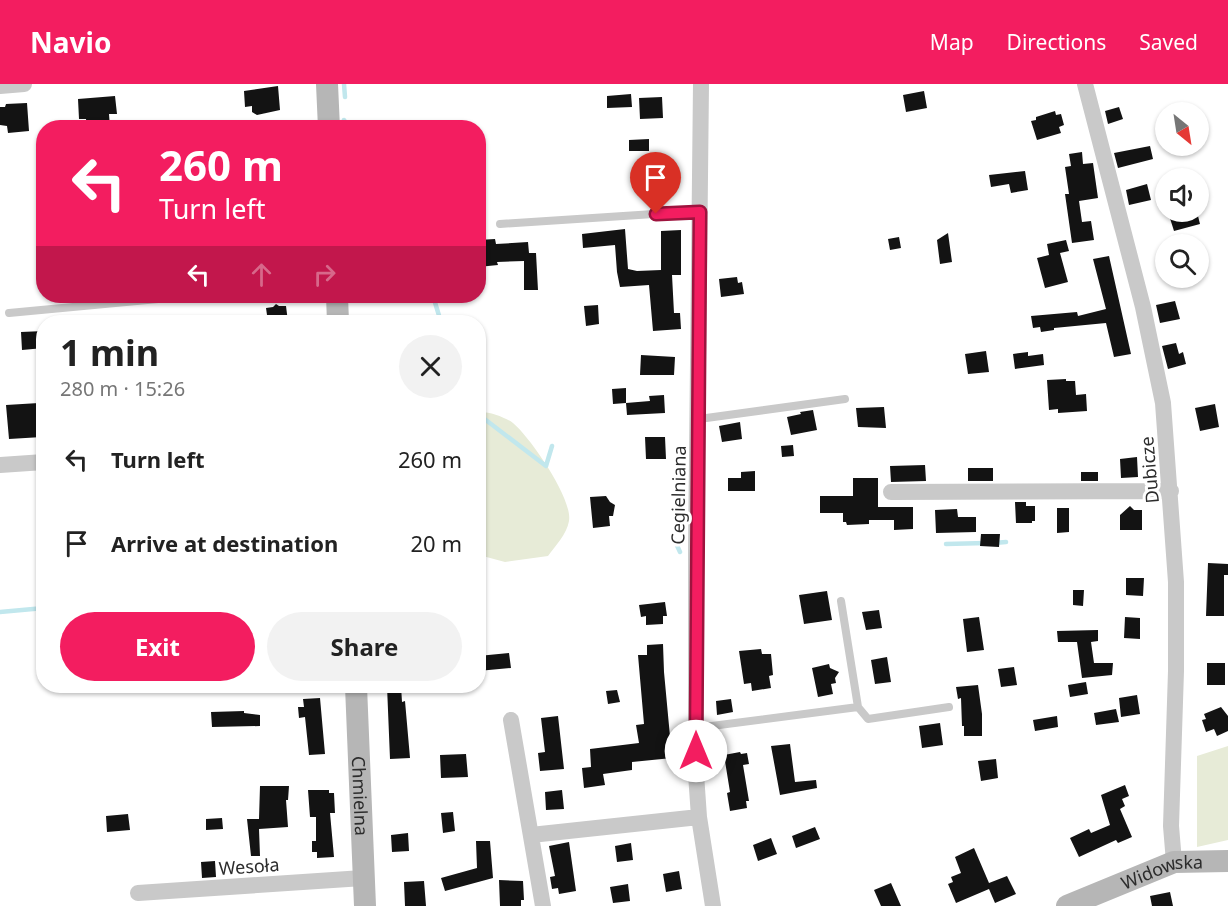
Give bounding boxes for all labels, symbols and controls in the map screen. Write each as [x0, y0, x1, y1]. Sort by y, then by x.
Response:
text: Navio [30, 23, 111, 61]
text: Map [930, 28, 974, 56]
text: Directions [1007, 28, 1106, 56]
text: Saved [1139, 28, 1198, 56]
north arrow [1155, 102, 1209, 156]
map controls [1155, 102, 1209, 288]
text: 260 m [159, 136, 283, 193]
icon: left [60, 144, 138, 222]
pin [630, 152, 681, 214]
icon: arrive [639, 161, 672, 194]
button: sound [1155, 168, 1209, 222]
text: Turn left [159, 190, 265, 227]
button: search [1155, 234, 1209, 288]
icon: left [182, 258, 215, 291]
icon: ahead [245, 258, 278, 291]
icon: right [308, 258, 341, 291]
text: 1 min [60, 328, 159, 377]
button: close [399, 335, 462, 398]
text: 280 m · 15:26 [60, 375, 185, 402]
street label: Dubicze [1134, 435, 1164, 505]
icon: left [60, 443, 93, 476]
text: Turn left [111, 444, 205, 474]
text: 260 m [398, 444, 462, 474]
street label: Cegielniana [665, 445, 691, 545]
icon: arrive [60, 527, 93, 560]
text: Arrive at destination [111, 528, 338, 558]
text: 20 m [411, 528, 462, 558]
button: Exit [60, 612, 255, 681]
button: Share [267, 612, 462, 681]
position arrow [664, 719, 728, 783]
street label: Chmielna [347, 755, 374, 836]
street label: Widowska [1117, 849, 1203, 895]
street label: Wesoła [218, 852, 280, 880]

